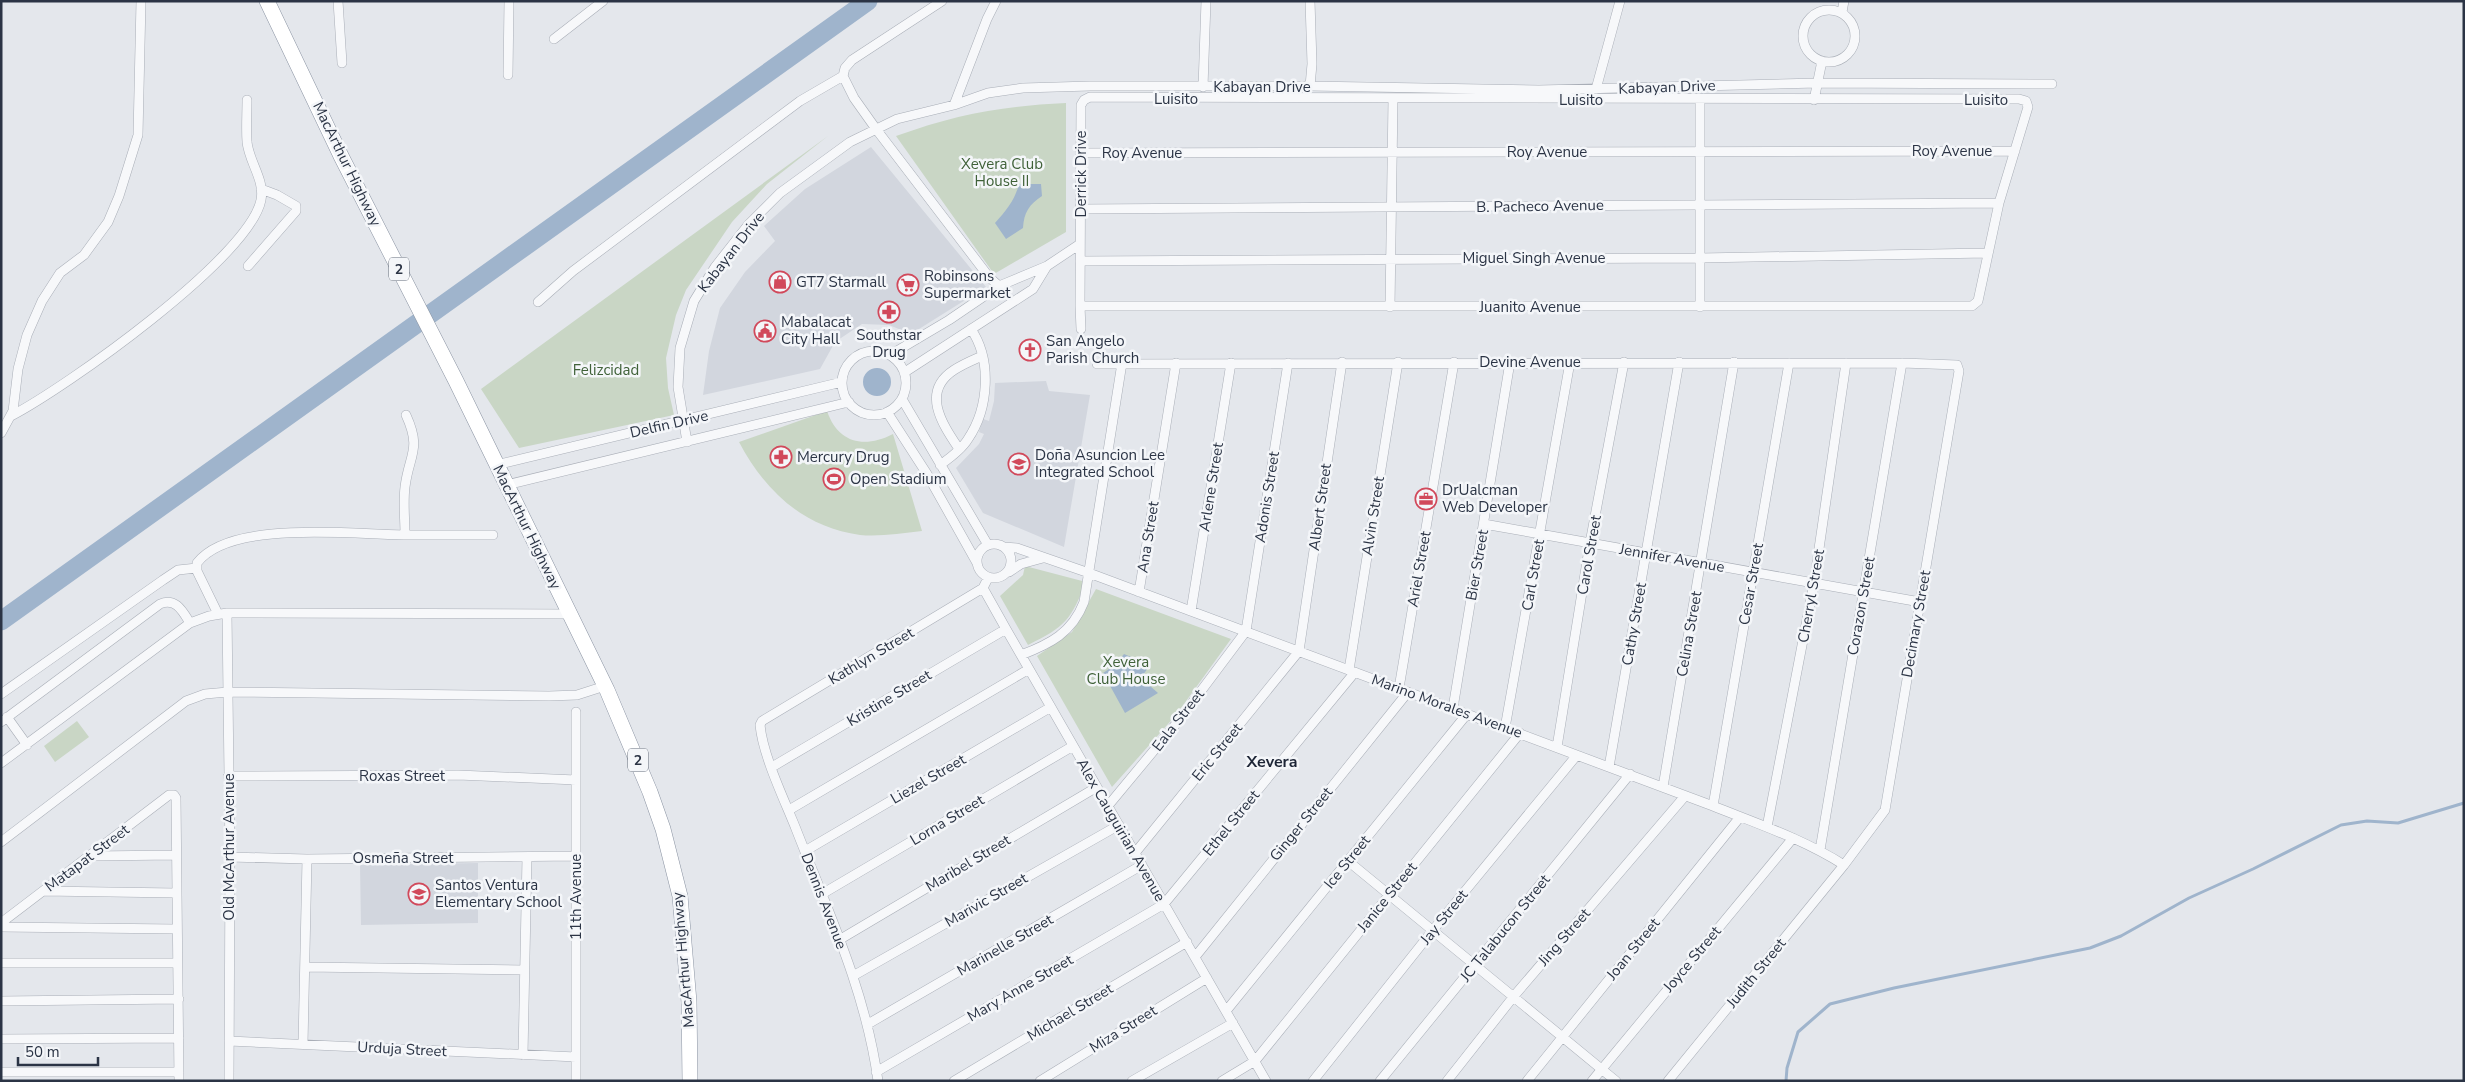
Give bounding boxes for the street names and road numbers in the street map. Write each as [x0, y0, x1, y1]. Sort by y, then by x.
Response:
street label: Kabayan Drive [1618, 75, 1716, 99]
street label: Kabayan Drive [1213, 77, 1311, 97]
street label: Luisito [1154, 89, 1198, 109]
street label: Luisito [1559, 90, 1603, 110]
street label: Luisito [1964, 90, 2008, 110]
street label: MacArthur Highway [308, 98, 386, 230]
street label: Derrick Drive [1071, 130, 1091, 218]
street label: Roy Avenue [1912, 141, 1992, 161]
street label: Roy Avenue [1507, 142, 1587, 162]
street label: Roy Avenue [1102, 143, 1182, 163]
street label: B. Pacheco Avenue [1476, 195, 1604, 217]
street label: Kabayan Drive [693, 207, 769, 297]
street label: Miguel Singh Avenue [1462, 248, 1606, 268]
road number: 2 [389, 258, 409, 280]
street label: Juanito Avenue [1478, 297, 1581, 317]
street label: Devine Avenue [1479, 352, 1581, 372]
street label: Delfin Drive [628, 405, 710, 443]
street label: Arlene Street [1194, 440, 1228, 533]
street label: Adonis Street [1250, 449, 1284, 544]
street label: MacArthur Highway [488, 461, 566, 593]
street label: Albert Street [1304, 461, 1336, 552]
street label: Alvin Street [1357, 474, 1389, 557]
street label: Ana Street [1132, 499, 1164, 574]
street label: Carol Street [1572, 513, 1606, 596]
street label: Bier Street [1461, 527, 1493, 602]
street label: Ariel Street [1402, 529, 1436, 609]
street label: Carl Street [1517, 537, 1549, 612]
street label: Jennifer Avenue [1617, 539, 1726, 577]
street label: Cesar Street [1734, 541, 1768, 627]
street label: Cherryl Street [1793, 547, 1829, 644]
street label: Corazon Street [1843, 554, 1880, 657]
street label: Decimary Street [1897, 568, 1935, 679]
street label: Cathy Street [1617, 580, 1651, 667]
street label: Celina Street [1672, 589, 1707, 678]
street label: Kathlyn Street [825, 622, 918, 689]
street label: Kristine Street [843, 664, 936, 731]
street label: Marino Morales Avenue [1369, 669, 1525, 743]
street label: Eala Street [1147, 684, 1209, 755]
street label: Eric Street [1187, 718, 1247, 785]
road number: 2 [628, 748, 648, 772]
street label: Liezel Street [887, 749, 970, 809]
street label: Alex Cauguirian Avenue [1072, 755, 1170, 905]
street label: Roxas Street [359, 766, 446, 786]
street label: Old McArthur Avenue [219, 773, 239, 921]
street label: Ginger Street [1265, 782, 1338, 865]
street label: Ethel Street [1198, 785, 1264, 860]
street label: Lorna Street [906, 790, 988, 850]
street label: Matapat Street [41, 819, 134, 896]
street label: Maribel Street [922, 829, 1015, 896]
street label: Ice Street [1319, 830, 1375, 893]
street label: Osmeña Street [353, 848, 454, 868]
street label: Dennis Avenue [796, 850, 852, 952]
street label: 11th Avenue [566, 854, 586, 940]
street label: Janice Street [1352, 857, 1422, 937]
street label: Marivic Street [941, 868, 1032, 932]
street label: JC Talabucon Street [1455, 870, 1555, 987]
street label: Jay Street [1415, 885, 1473, 949]
street label: MacArthur Highway [667, 891, 699, 1029]
street label: Jing Street [1533, 903, 1595, 971]
street label: Marinelle Street [953, 909, 1057, 981]
street label: Joan Street [1601, 913, 1665, 985]
street label: Joyce Street [1658, 921, 1726, 997]
street label: Judith Street [1721, 933, 1791, 1013]
street label: Mary Anne Street [964, 949, 1077, 1026]
street label: Michael Street [1023, 978, 1117, 1046]
street label: Miza Street [1086, 1000, 1161, 1058]
street label: Urduja Street [357, 1037, 448, 1061]

